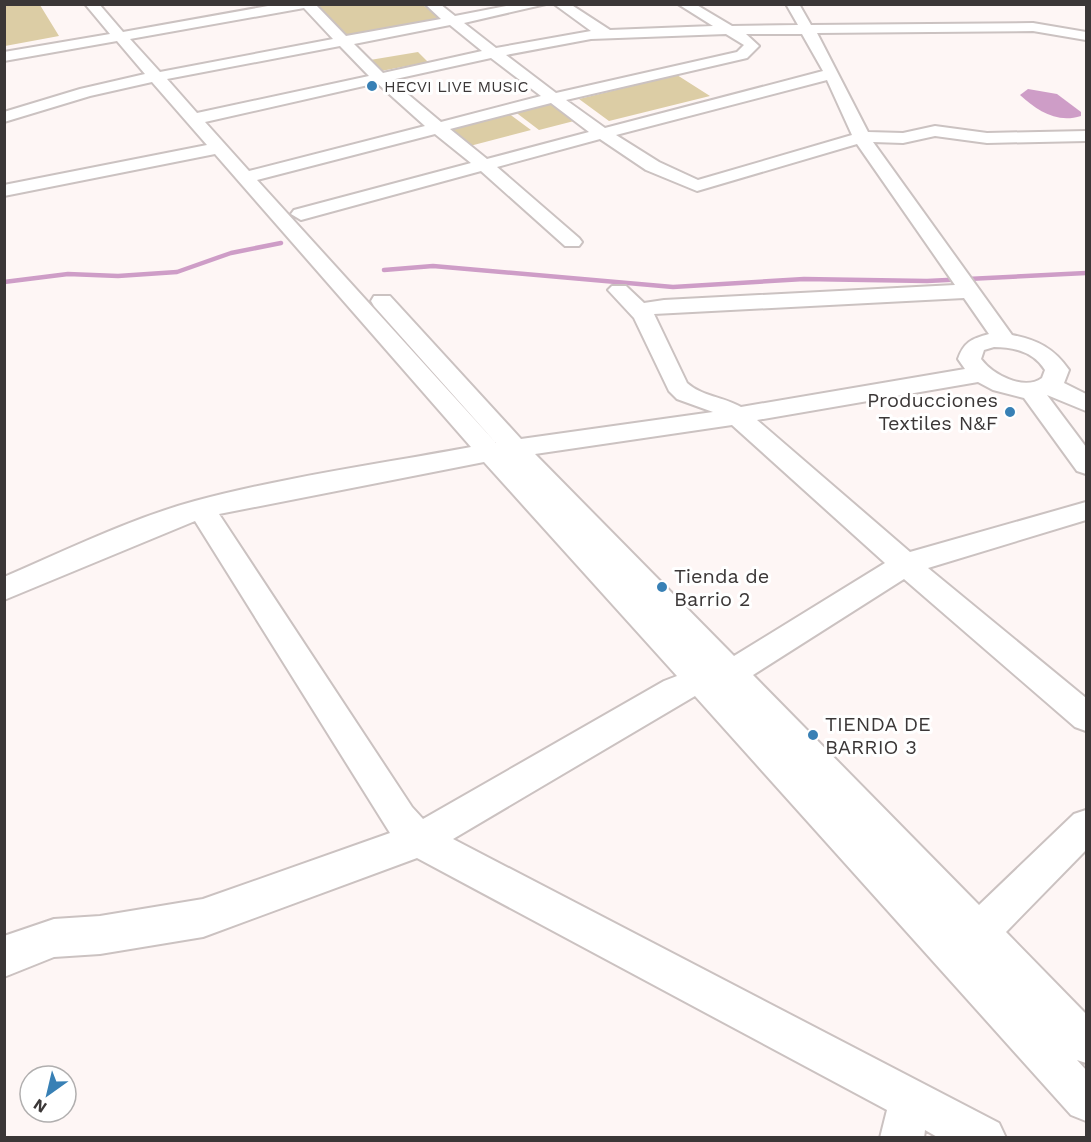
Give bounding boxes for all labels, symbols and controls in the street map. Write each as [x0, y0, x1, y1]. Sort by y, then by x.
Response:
place label: HECVI LIVE MUSIC [384, 77, 529, 96]
marker: HECVI LIVE MUSIC [365, 79, 379, 93]
place label: Producciones Textiles N&F [867, 388, 998, 435]
marker: Producciones Textiles N&F [1003, 405, 1017, 419]
place label: Tienda de Barrio 2 [674, 564, 769, 611]
marker: Tienda de Barrio 2 [655, 580, 669, 594]
place label: TIENDA DE BARRIO 3 [825, 712, 931, 759]
marker: TIENDA DE BARRIO 3 [806, 728, 820, 742]
north arrow [18, 1064, 78, 1124]
text: N [30, 1095, 50, 1117]

